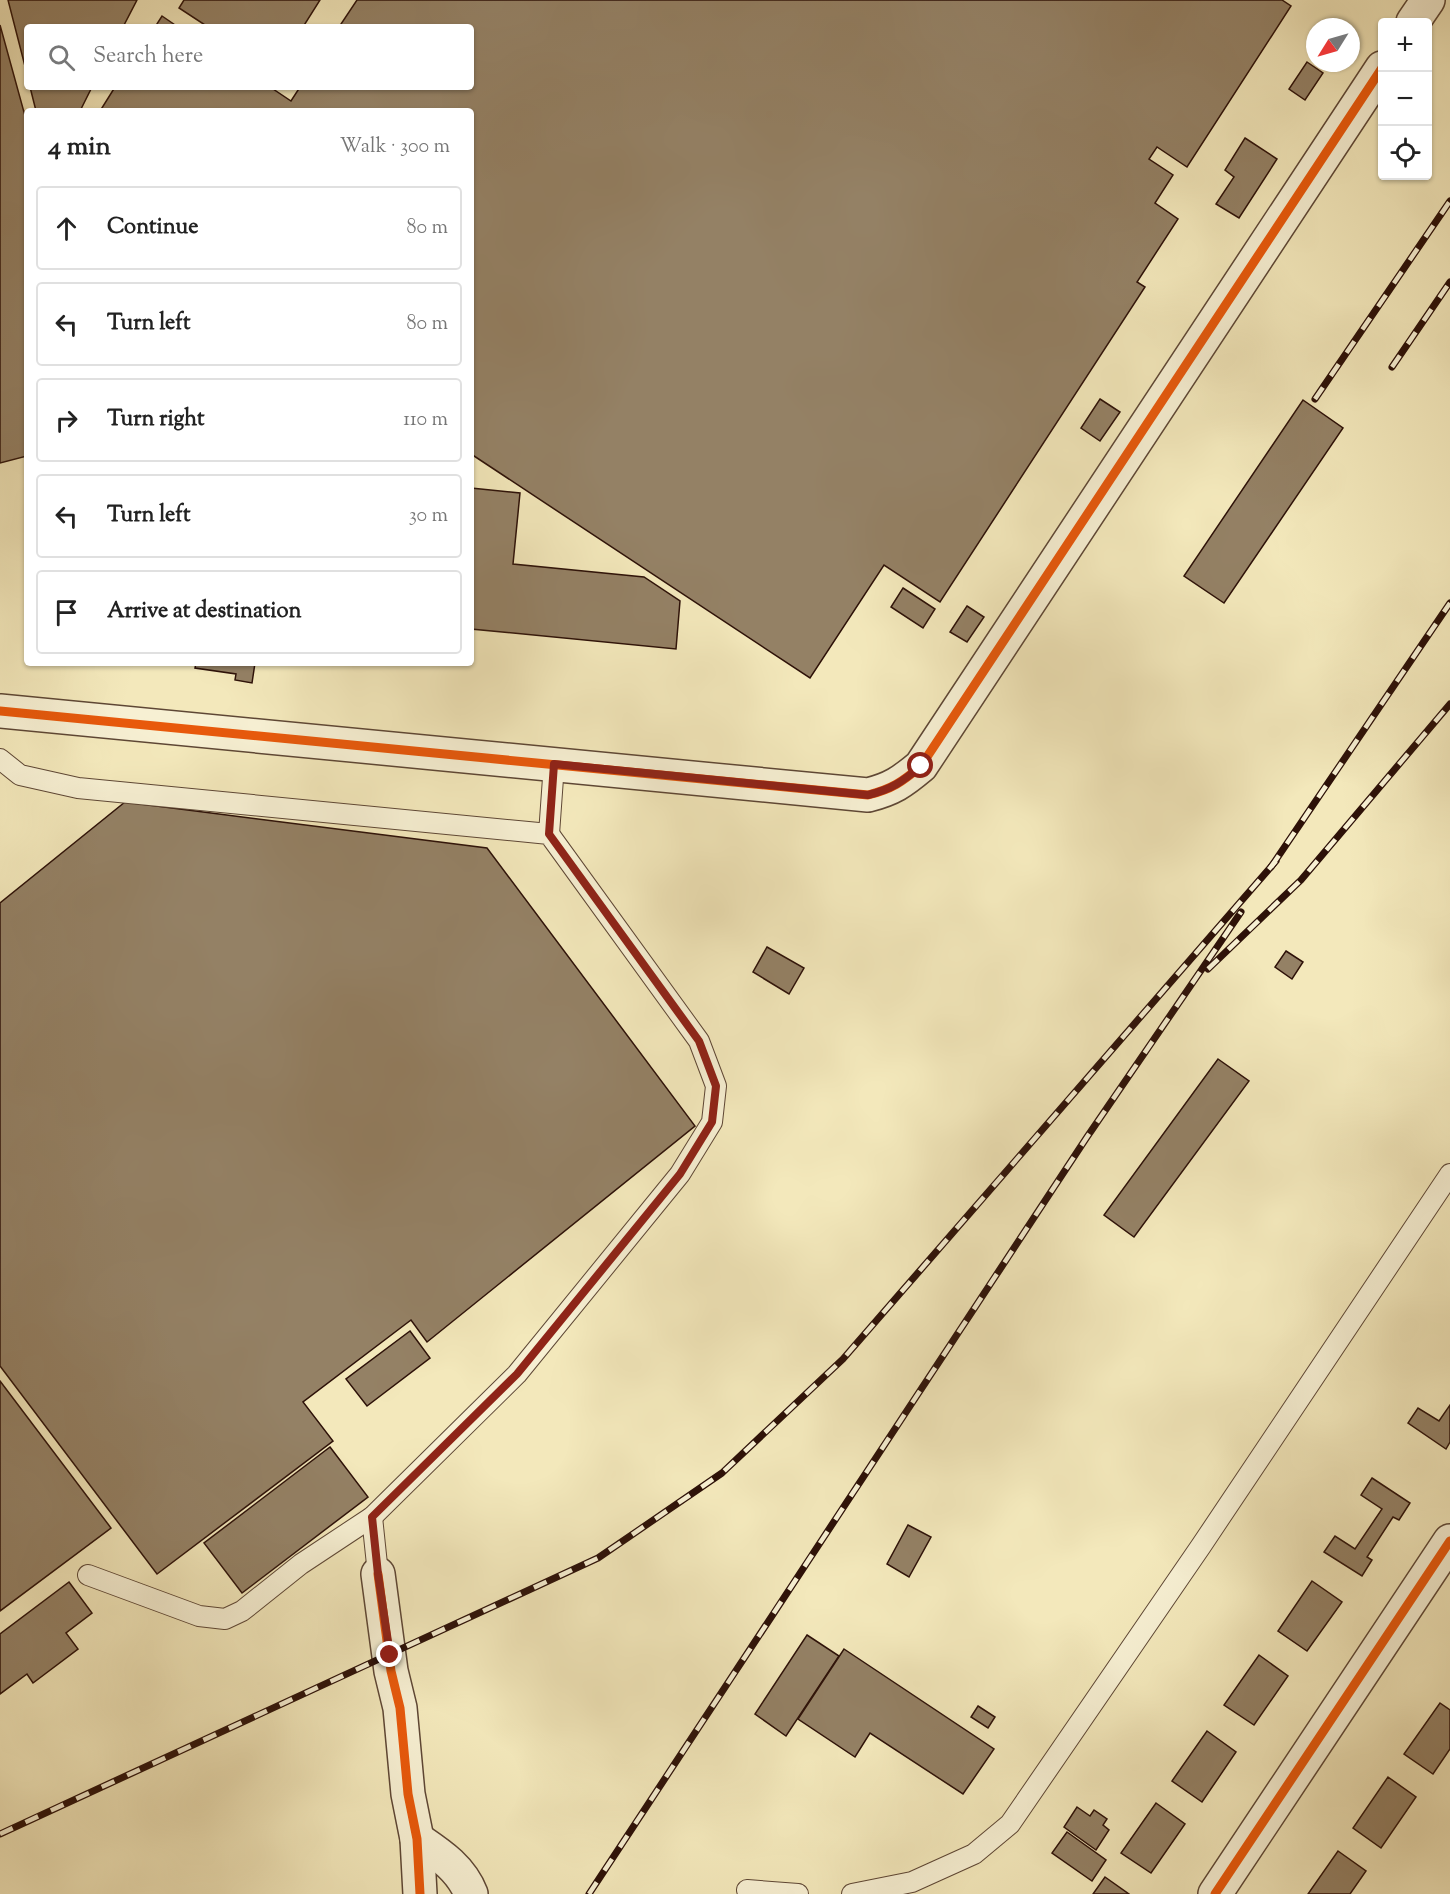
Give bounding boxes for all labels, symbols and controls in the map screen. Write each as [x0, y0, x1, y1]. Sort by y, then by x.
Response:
north arrow [1306, 18, 1360, 72]
map controls [1378, 18, 1432, 180]
button: + [1378, 18, 1432, 72]
search box [24, 24, 474, 90]
icon: search [45, 41, 78, 74]
text: Search here [93, 41, 203, 73]
button: − [1378, 72, 1432, 126]
button: locate [1378, 126, 1432, 180]
text: 4 min [48, 129, 111, 166]
text: Walk · 300 m [340, 133, 450, 162]
icon: ahead [50, 212, 83, 245]
text: Continue [107, 212, 198, 244]
text: 80 m [407, 214, 448, 243]
icon: left [50, 308, 83, 341]
text: Turn left [107, 308, 190, 340]
text: 80 m [407, 310, 448, 339]
icon: right [50, 404, 83, 437]
text: Turn right [107, 404, 204, 436]
text: 110 m [403, 406, 448, 435]
icon: left [50, 500, 83, 533]
text: Turn left [107, 500, 190, 532]
text: 30 m [409, 502, 448, 531]
icon: arrive [50, 596, 83, 629]
text: Arrive at destination [107, 596, 302, 628]
route start [907, 752, 933, 778]
route end [376, 1641, 402, 1667]

